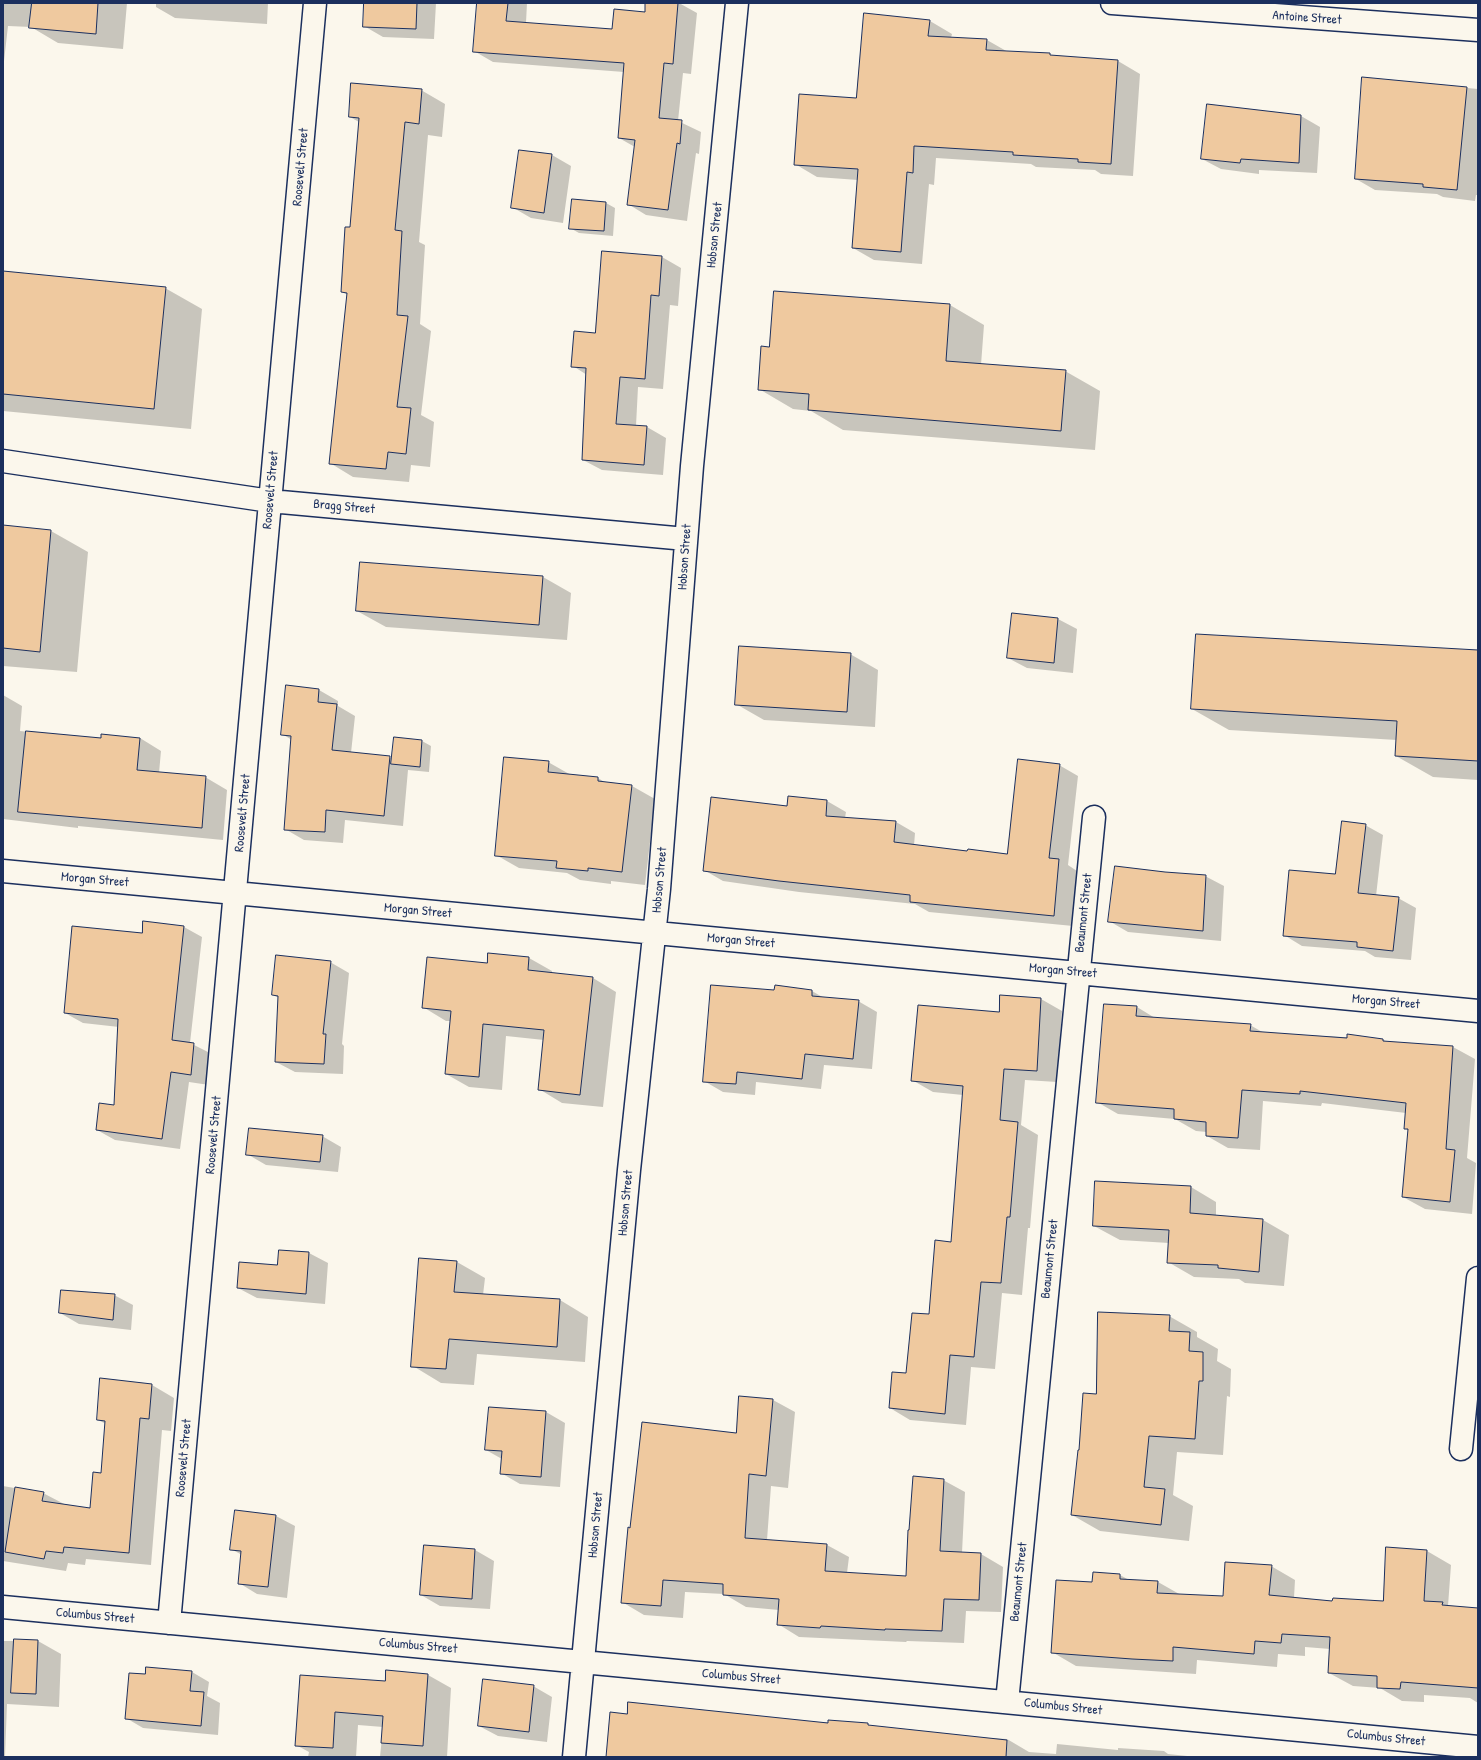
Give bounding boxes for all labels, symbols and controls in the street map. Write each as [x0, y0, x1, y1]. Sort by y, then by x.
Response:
street label: Antoine Street [1272, 8, 1342, 28]
street label: Roosevelt Street [290, 127, 312, 207]
street label: Hobson Street [704, 201, 726, 269]
street label: Roosevelt Street [260, 450, 282, 530]
street label: Bragg Street [313, 497, 375, 517]
street label: Hobson Street [675, 524, 695, 590]
street label: Roosevelt Street [232, 773, 254, 853]
street label: Hobson Street [649, 846, 671, 914]
street label: Morgan Street [60, 869, 130, 891]
street label: Beaumont Street [1072, 873, 1096, 953]
street label: Morgan Street [383, 900, 453, 922]
street label: Morgan Street [706, 930, 776, 952]
street label: Morgan Street [1028, 960, 1098, 982]
street label: Morgan Street [1351, 991, 1421, 1013]
street label: Roosevelt Street [203, 1095, 225, 1175]
street label: Hobson Street [615, 1169, 637, 1237]
street label: Beaumont Street [1038, 1219, 1062, 1299]
street label: Roosevelt Street [173, 1418, 195, 1498]
street label: Hobson Street [585, 1491, 607, 1559]
street label: Beaumont Street [1007, 1542, 1031, 1622]
street label: Columbus Street [55, 1605, 135, 1627]
street label: Columbus Street [378, 1635, 458, 1657]
street label: Columbus Street [701, 1666, 781, 1688]
street label: Columbus Street [1023, 1695, 1103, 1719]
street label: Columbus Street [1346, 1726, 1426, 1750]

